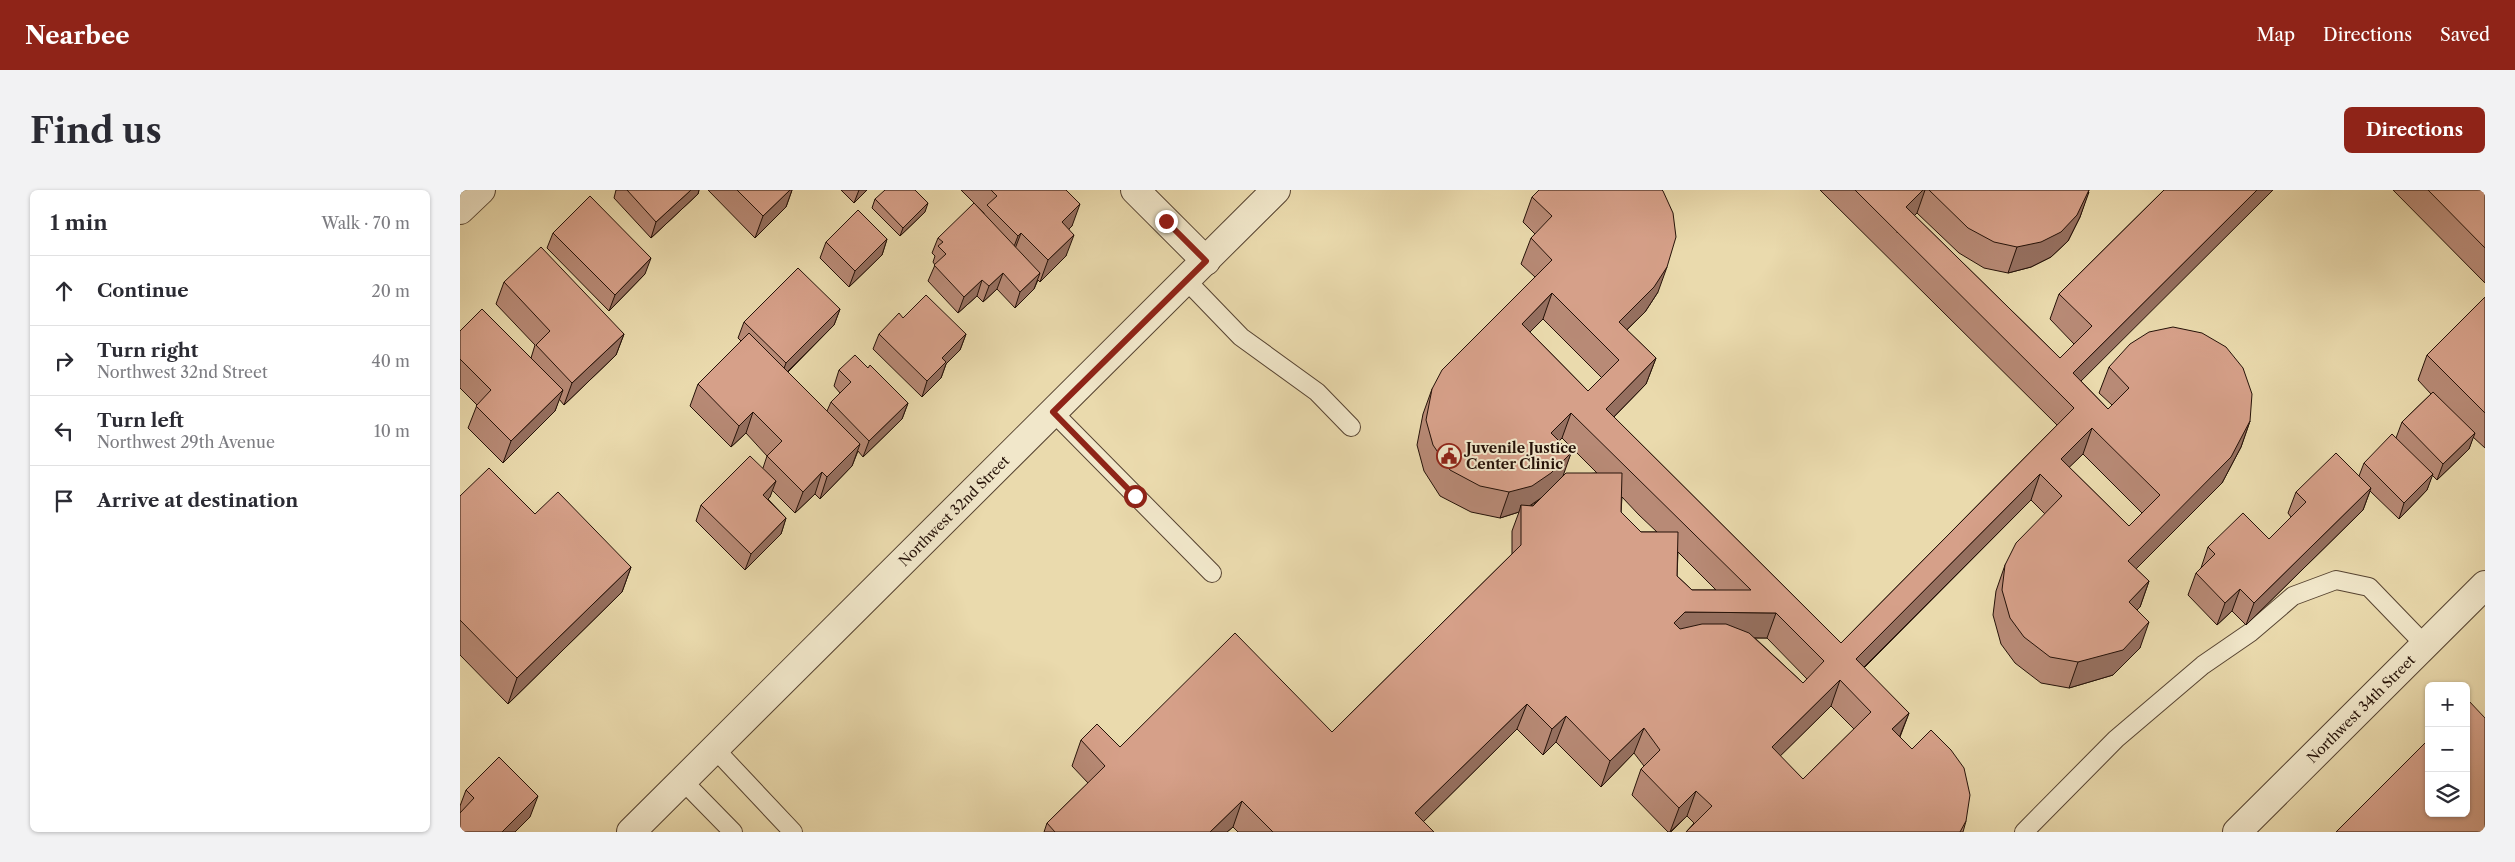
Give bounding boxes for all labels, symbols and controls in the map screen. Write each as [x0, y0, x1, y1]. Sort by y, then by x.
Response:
text: Nearbee [25, 21, 130, 50]
text: Map [2256, 24, 2295, 46]
text: Directions [2323, 24, 2412, 46]
text: Saved [2440, 24, 2490, 46]
button: Directions [2344, 107, 2485, 153]
text: Find us [30, 109, 162, 152]
text: 1 min [50, 210, 108, 235]
route end [1155, 210, 1178, 233]
text: Walk · 70 m [322, 213, 410, 233]
icon: ahead [50, 277, 78, 305]
text: Continue [97, 279, 189, 302]
text: 20 m [371, 281, 410, 301]
text: Turn right [97, 339, 198, 362]
icon: right [50, 347, 78, 375]
text: 40 m [371, 351, 410, 371]
text: Northwest 32nd Street [97, 362, 268, 382]
text: Turn left [97, 409, 184, 432]
icon: left [50, 417, 78, 445]
text: 10 m [374, 421, 410, 441]
text: Northwest 29th Avenue [97, 432, 275, 452]
place label: Juvenile Justice Center Clinic [1463, 439, 1576, 473]
public building icon: Juvenile Justice Center Clinic [1436, 443, 1462, 469]
street label: Northwest 32nd Street [895, 452, 1013, 570]
route start [1124, 485, 1147, 508]
icon: arrive [50, 487, 78, 515]
text: Arrive at destination [97, 489, 298, 512]
street label: Northwest 34th Street [2303, 651, 2419, 767]
map controls [2425, 682, 2470, 817]
button: + [2425, 682, 2470, 727]
button: − [2425, 727, 2470, 772]
button: layers [2425, 772, 2470, 817]

